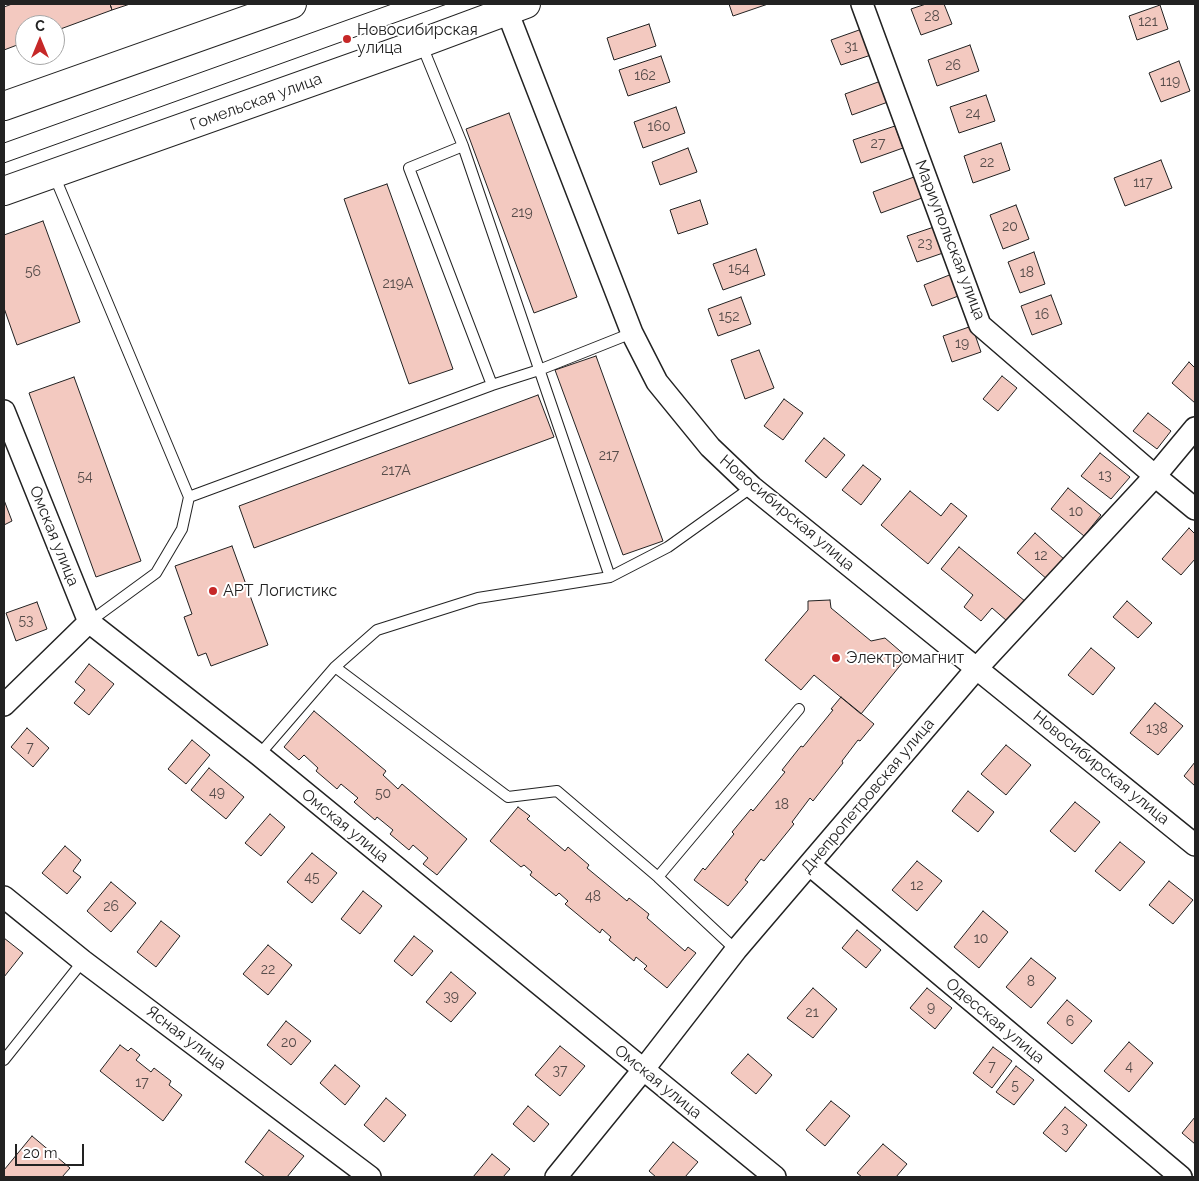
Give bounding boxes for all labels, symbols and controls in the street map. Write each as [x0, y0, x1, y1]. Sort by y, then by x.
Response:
house number: 28 [924, 9, 940, 25]
house number: 121 [1138, 14, 1158, 30]
north arrow [15, 15, 65, 65]
text: С [35, 18, 45, 34]
place label: Новосибирская улица [357, 20, 478, 58]
marker: Новосибирская улица [341, 33, 353, 45]
house number: 31 [844, 39, 858, 55]
house number: 26 [945, 58, 961, 74]
house number: 162 [634, 68, 656, 84]
street label: Гомельская улица [188, 69, 324, 135]
house number: 119 [1160, 74, 1180, 90]
house number: 24 [966, 106, 980, 122]
house number: 160 [647, 119, 671, 135]
house number: 27 [871, 136, 885, 152]
house number: 22 [980, 155, 994, 171]
street label: Мариупольская улица [911, 157, 989, 323]
house number: 117 [1133, 175, 1153, 191]
house number: 219 [511, 205, 533, 221]
house number: 20 [1002, 219, 1018, 235]
house number: 23 [918, 236, 932, 252]
house number: 154 [728, 261, 750, 277]
house number: 56 [25, 264, 41, 280]
house number: 18 [1020, 265, 1034, 281]
house number: 219А [383, 276, 413, 292]
house number: 16 [1035, 307, 1049, 323]
house number: 152 [719, 309, 739, 325]
house number: 19 [955, 336, 969, 352]
house number: 217 [599, 448, 619, 464]
street label: Новосибирская улица [716, 451, 858, 575]
house number: 217А [381, 463, 411, 479]
house number: 13 [1098, 468, 1112, 484]
house number: 54 [77, 469, 93, 485]
street label: Омская улица [25, 483, 83, 589]
house number: 10 [1069, 504, 1083, 520]
house number: 12 [1034, 548, 1048, 564]
place label: АРТ Логистикс [223, 581, 337, 601]
marker: АРТ Логистикс [207, 585, 219, 597]
house number: 53 [18, 613, 34, 629]
place label: Электромагнит [846, 648, 964, 668]
marker: Электромагнит [830, 652, 842, 664]
street label: Новосибирская улица [1029, 707, 1173, 829]
street label: Днепропетровская улица [797, 714, 939, 878]
house number: 138 [1146, 721, 1168, 737]
house number: 7 [26, 740, 34, 756]
house number: 49 [209, 785, 225, 801]
street label: Омская улица [298, 785, 392, 867]
house number: 50 [375, 786, 391, 802]
house number: 18 [775, 797, 789, 813]
house number: 45 [304, 870, 320, 886]
house number: 12 [910, 878, 924, 894]
house number: 48 [585, 889, 601, 905]
house number: 26 [103, 899, 119, 915]
house number: 10 [974, 931, 988, 947]
house number: 22 [261, 962, 275, 978]
street label: Одесская улица [942, 974, 1048, 1068]
house number: 8 [1027, 974, 1035, 990]
house number: 39 [443, 989, 459, 1005]
house number: 9 [927, 1000, 935, 1016]
street label: Ясная улица [142, 1002, 230, 1074]
house number: 21 [805, 1005, 819, 1021]
house number: 6 [1066, 1014, 1074, 1030]
house number: 20 [281, 1035, 297, 1051]
street label: Омская улица [611, 1041, 705, 1123]
house number: 7 [988, 1059, 996, 1075]
house number: 4 [1125, 1059, 1133, 1075]
house number: 37 [553, 1063, 567, 1079]
house number: 17 [135, 1075, 149, 1091]
house number: 5 [1011, 1078, 1019, 1094]
house number: 3 [1061, 1121, 1069, 1137]
scale bar [18, 1134, 86, 1166]
text: 20 m [23, 1144, 58, 1162]

